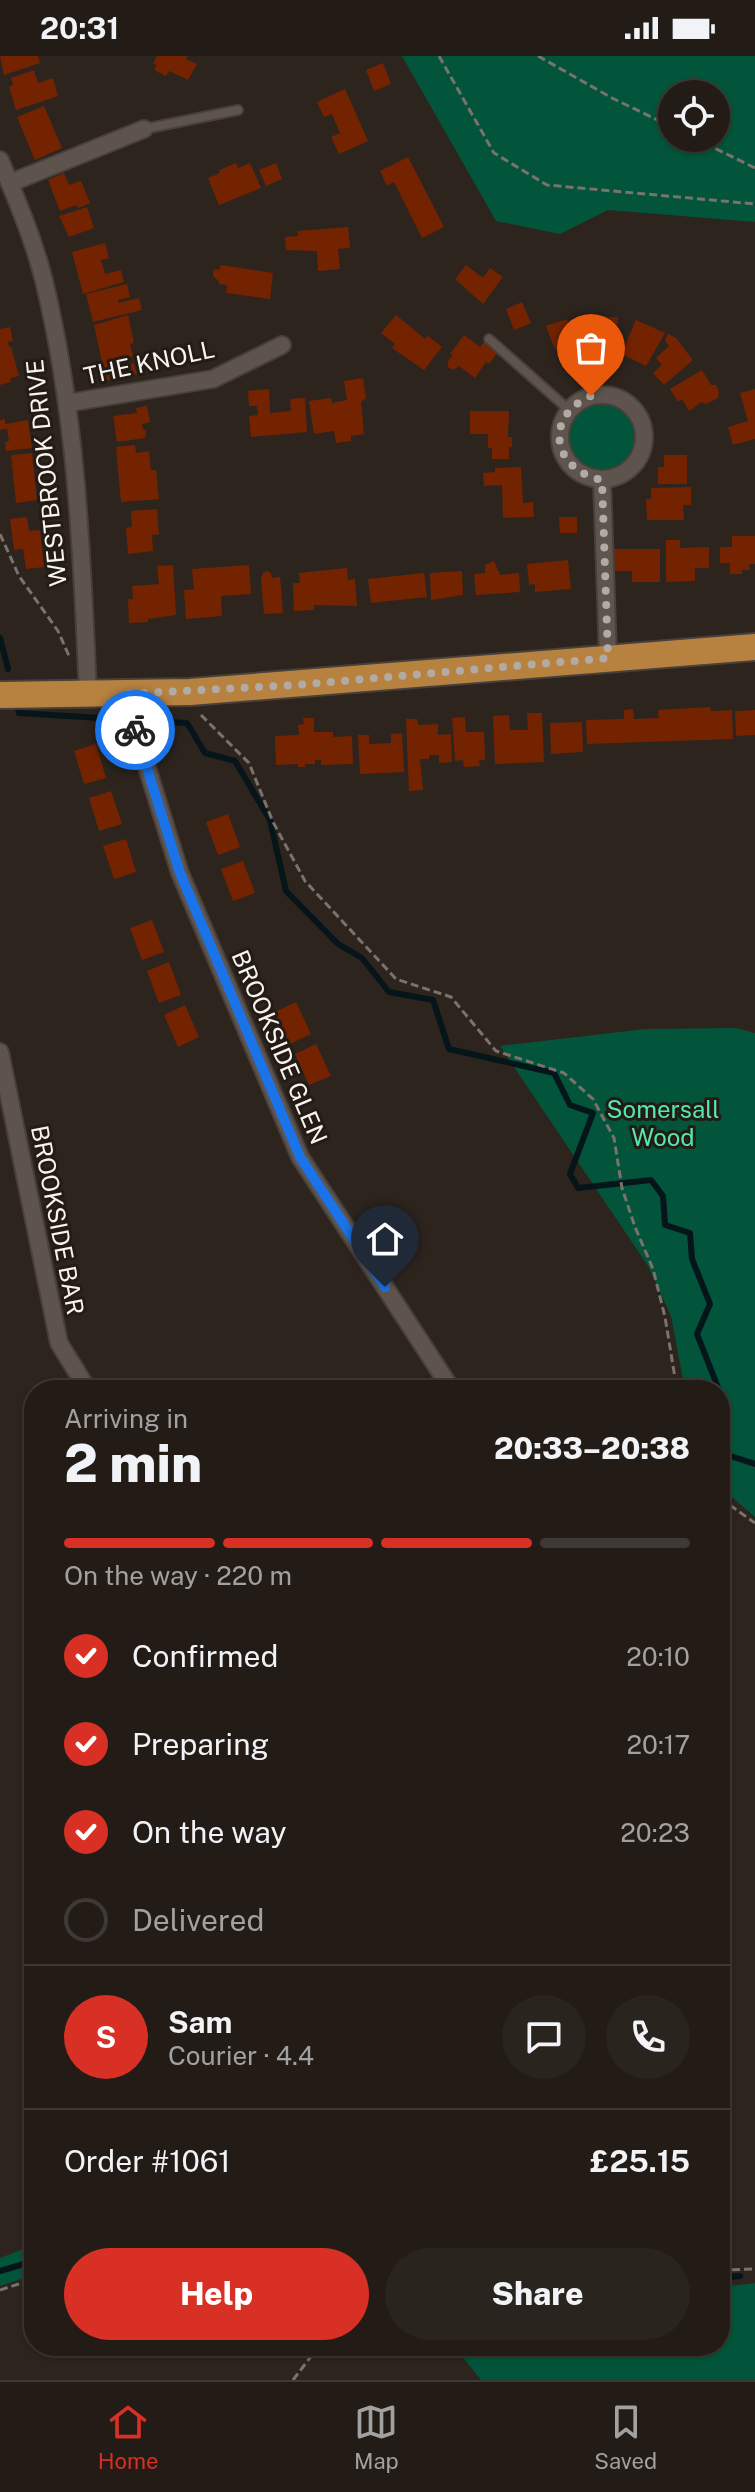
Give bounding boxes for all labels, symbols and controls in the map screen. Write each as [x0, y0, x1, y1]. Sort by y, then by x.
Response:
text: 20:31 [40, 10, 119, 46]
map controls [658, 80, 730, 152]
button: locate [658, 80, 730, 152]
pin [557, 314, 625, 396]
icon: bag [569, 326, 613, 370]
street label: THE KNOLL [81, 334, 217, 390]
street label: WESTBROOK DRIVE [20, 358, 72, 588]
courier [95, 690, 175, 770]
icon: bike [113, 708, 157, 752]
street label: BROOKSIDE GLEN [227, 946, 333, 1148]
park label: Somersall Wood [607, 1095, 719, 1151]
street label: BROOKSIDE BAR [26, 1123, 90, 1317]
pin [351, 1205, 419, 1287]
icon: home [363, 1217, 407, 1261]
text: Arriving in [64, 1403, 188, 1434]
text: 20:33–20:38 [494, 1430, 690, 1466]
text: 2 min [64, 1433, 202, 1494]
text: On the way · 220 m [64, 1560, 292, 1591]
icon: check [64, 1634, 108, 1678]
text: Confirmed [132, 1638, 278, 1674]
text: 20:10 [626, 1641, 690, 1672]
icon: check [64, 1722, 108, 1766]
text: Preparing [132, 1726, 269, 1762]
text: 20:17 [627, 1729, 690, 1760]
icon: check [64, 1810, 108, 1854]
text: On the way [132, 1814, 286, 1850]
text: 20:23 [620, 1817, 690, 1848]
text: Delivered [132, 1902, 264, 1938]
button: chat [502, 1995, 586, 2079]
button: phone [606, 1995, 690, 2079]
text: Sam [168, 2004, 232, 2040]
text: S [96, 2019, 116, 2055]
text: Courier · 4.4 [168, 2040, 314, 2071]
text: Order #1061 [64, 2143, 231, 2179]
text: £25.15 [590, 2143, 690, 2179]
button: Help [64, 2248, 369, 2340]
button: Share [385, 2248, 690, 2340]
tab: Home [98, 2400, 158, 2474]
tab: Map [354, 2400, 399, 2474]
tab: Saved [594, 2400, 657, 2474]

